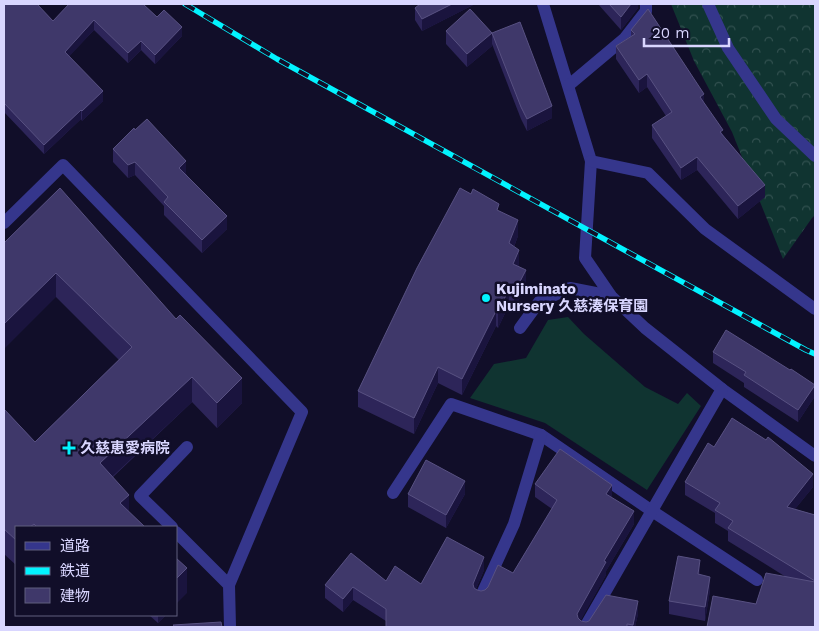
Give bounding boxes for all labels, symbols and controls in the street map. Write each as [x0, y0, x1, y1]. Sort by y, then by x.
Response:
scale bar [644, 15, 729, 47]
text: 20 m [652, 24, 690, 42]
place label: Kujiminato Nursery 久慈湊保育園 [496, 280, 648, 315]
marker: Kujiminato Nursery 久慈湊保育園 [480, 292, 492, 304]
place label: 久慈恵愛病院 [80, 439, 170, 457]
marker: 久慈恵愛病院 [62, 441, 76, 455]
legend [15, 526, 178, 616]
text: 道路 [60, 537, 90, 555]
text: 鉄道 [60, 562, 90, 580]
text: 建物 [60, 587, 90, 605]

